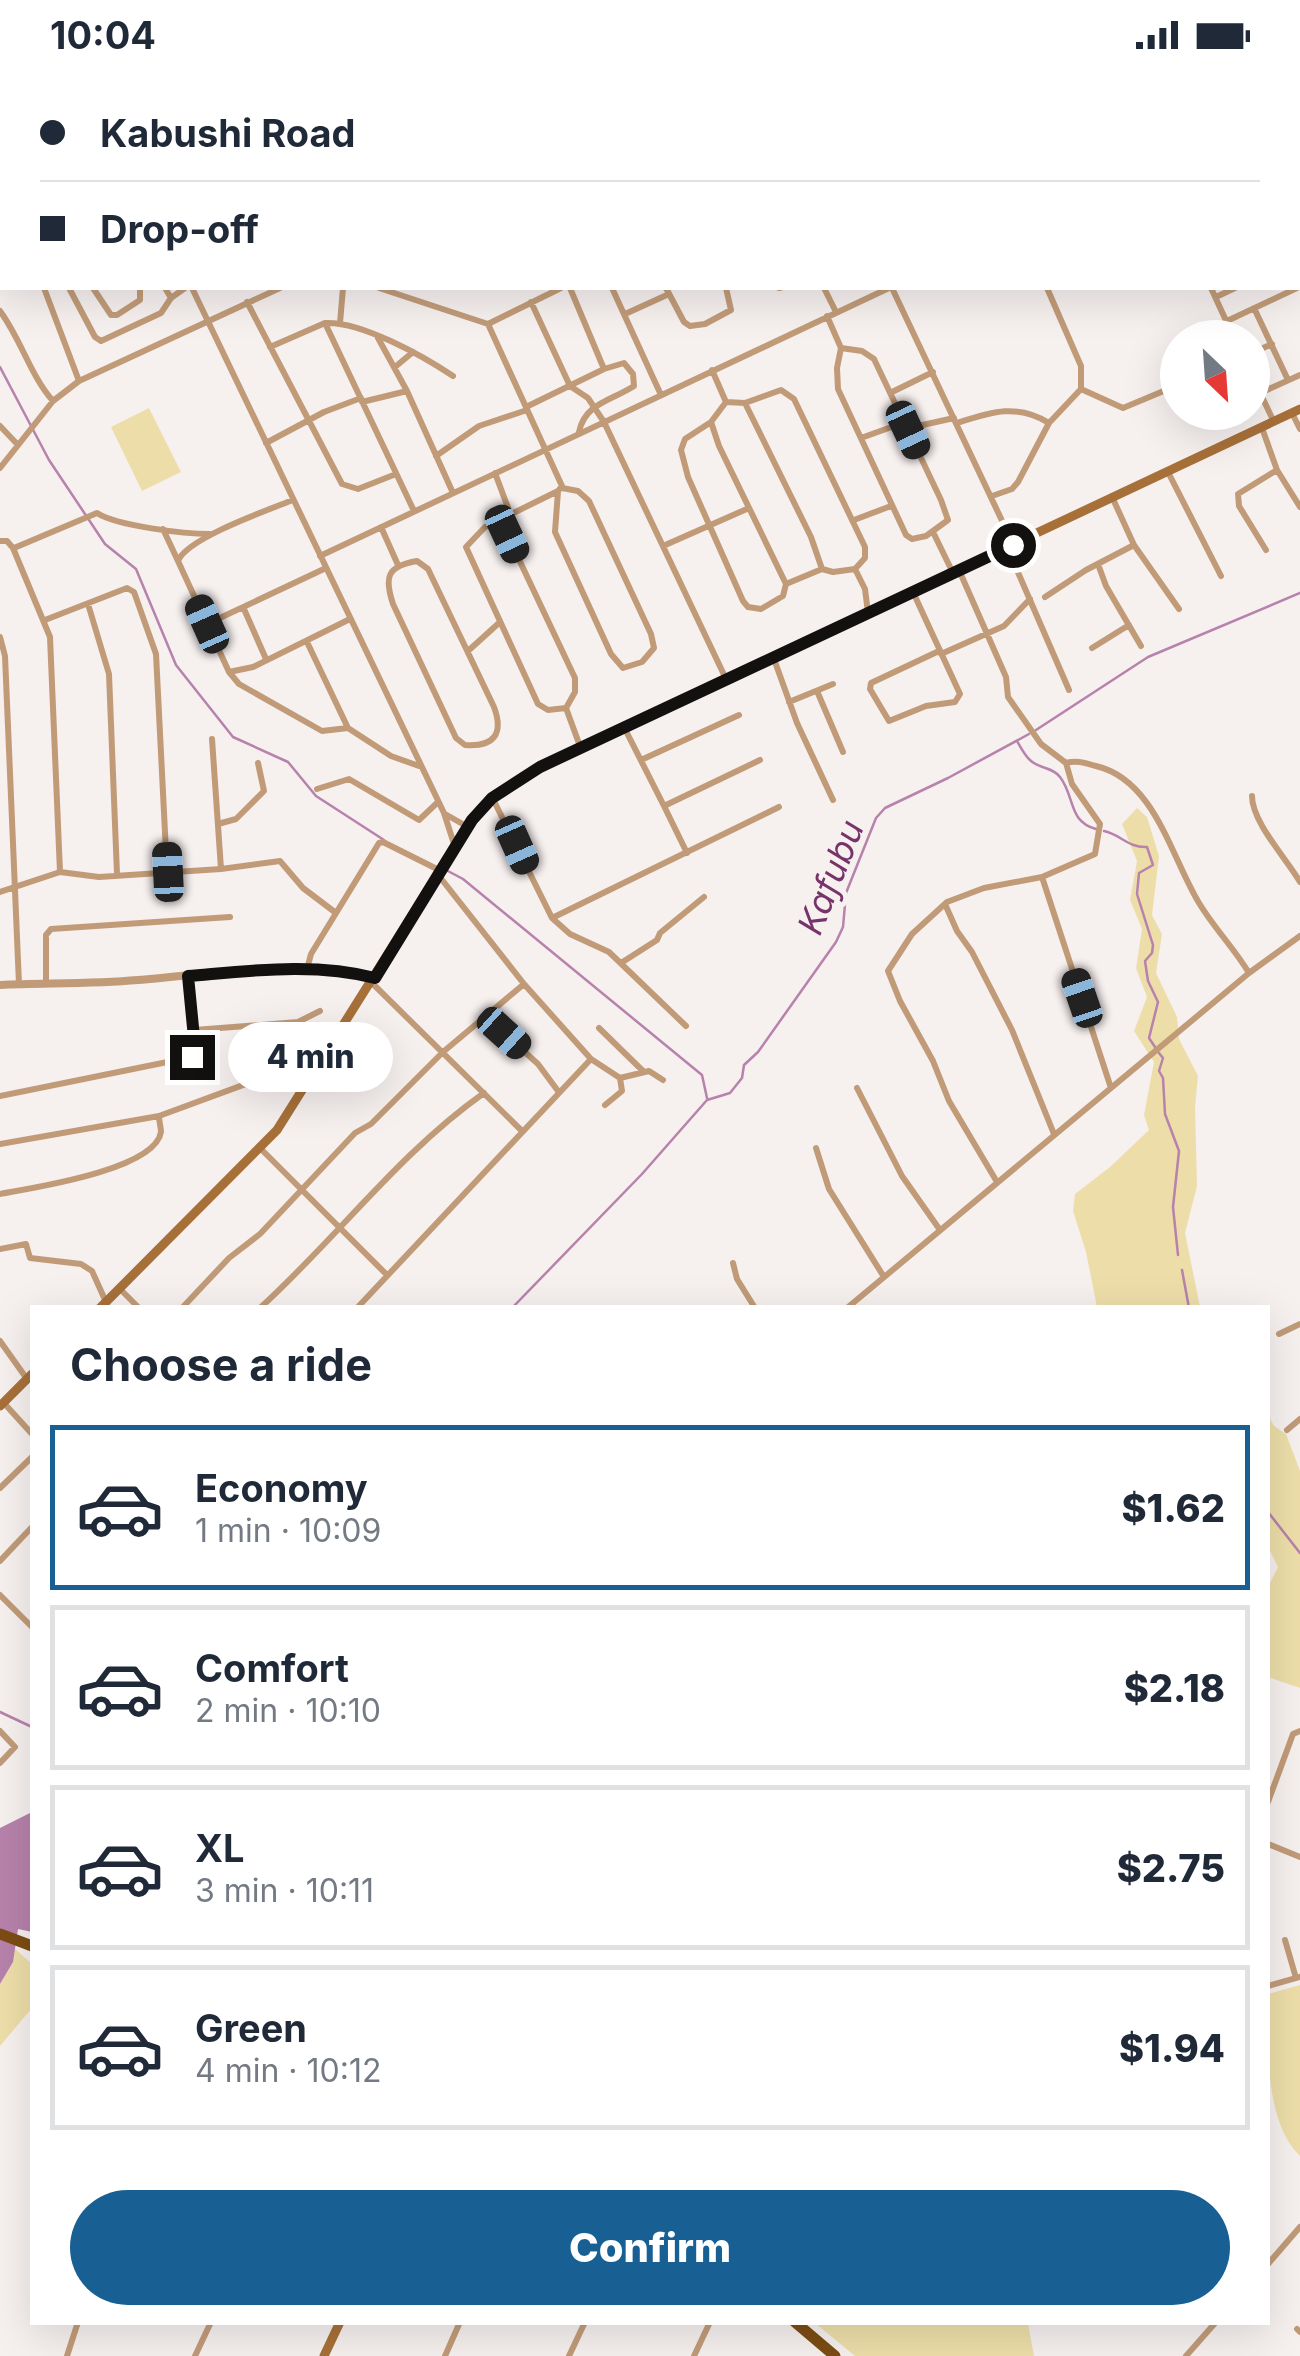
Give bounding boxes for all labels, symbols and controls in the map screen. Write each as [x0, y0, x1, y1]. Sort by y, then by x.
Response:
text: 10:04 [50, 12, 156, 58]
text: Kabushi Road [100, 110, 355, 156]
text: Drop-off [100, 206, 259, 252]
north arrow [1160, 320, 1270, 430]
map controls [1160, 320, 1270, 430]
car [882, 396, 934, 464]
car [481, 500, 533, 568]
route start [991, 523, 1036, 568]
car [181, 590, 233, 658]
car [491, 811, 543, 879]
water label: Kafubu [788, 814, 872, 940]
car [151, 841, 185, 903]
car [1058, 965, 1106, 1031]
car [472, 1002, 536, 1064]
callout: 4 min [227, 1022, 392, 1092]
route end [170, 1035, 215, 1080]
text: 4 min [266, 1037, 355, 1076]
text: Choose a ride [70, 1337, 372, 1392]
icon: car [75, 1463, 165, 1553]
text: Economy [195, 1465, 368, 1511]
text: $1.62 [1122, 1485, 1225, 1531]
text: 1 min · 10:09 [195, 1511, 381, 1550]
icon: car [75, 1643, 165, 1733]
text: Comfort [195, 1645, 349, 1691]
text: $2.18 [1124, 1665, 1225, 1711]
text: 2 min · 10:10 [195, 1691, 381, 1730]
icon: car [75, 1823, 165, 1913]
text: XL [195, 1825, 245, 1871]
text: $2.75 [1117, 1845, 1225, 1891]
text: 3 min · 10:11 [195, 1871, 374, 1910]
icon: car [75, 2003, 165, 2093]
text: Green [195, 2005, 307, 2051]
text: $1.94 [1119, 2025, 1225, 2071]
text: 4 min · 10:12 [195, 2051, 382, 2090]
button: Confirm [70, 2190, 1230, 2305]

